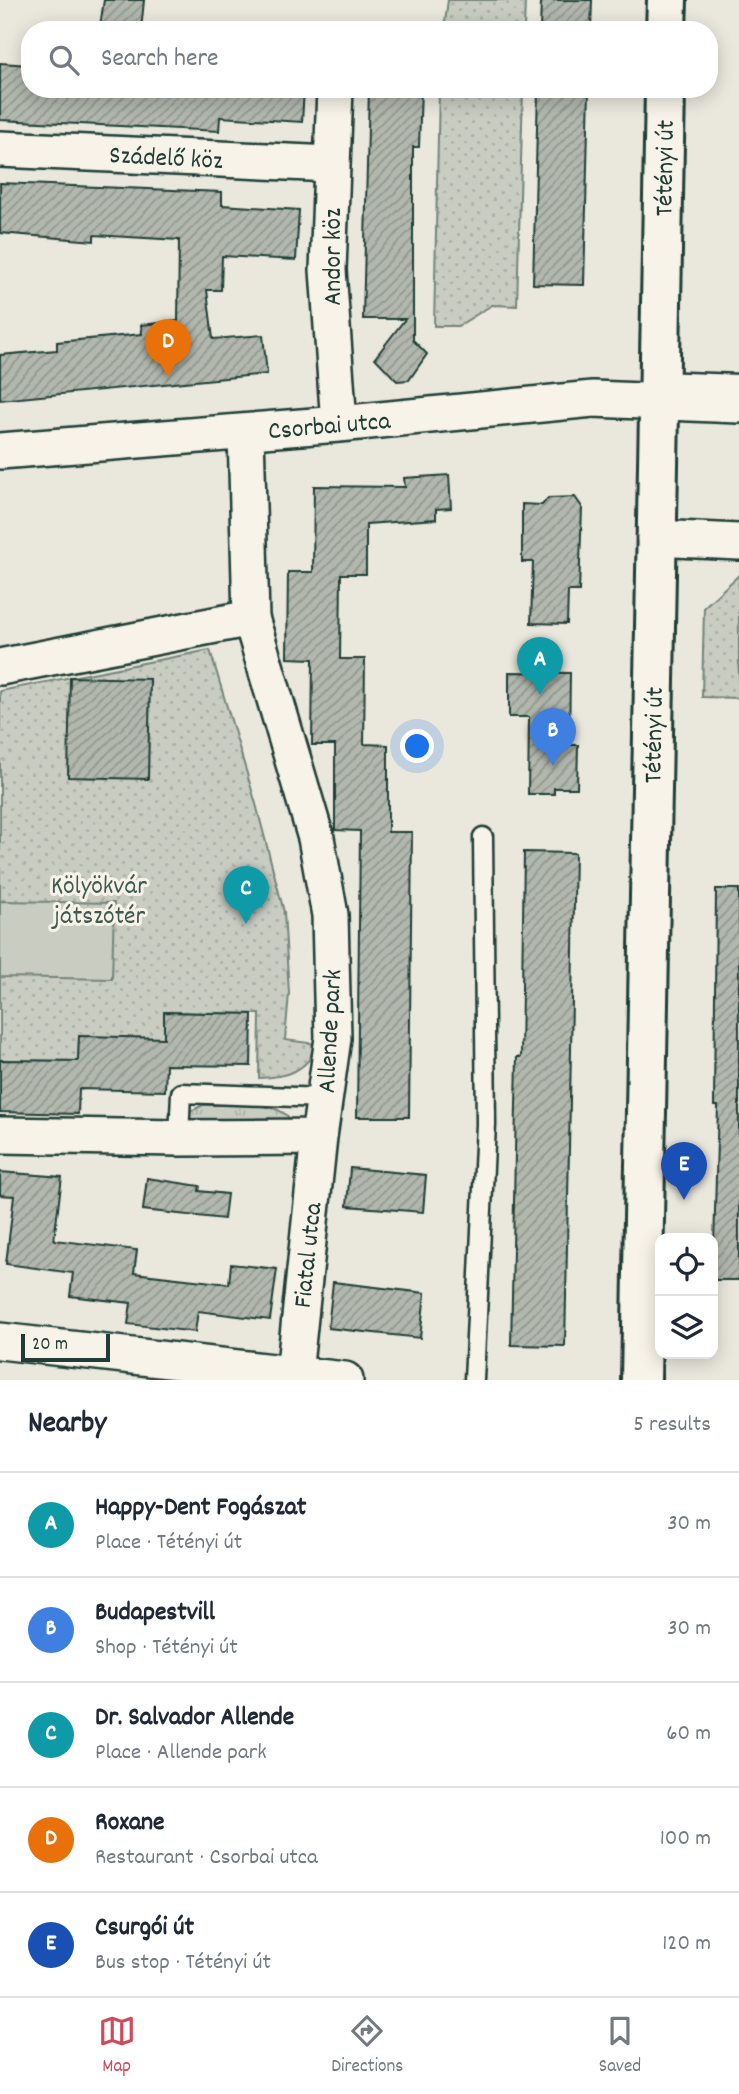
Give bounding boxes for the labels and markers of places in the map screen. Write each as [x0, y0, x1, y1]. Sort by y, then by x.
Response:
pin: D [145, 319, 191, 377]
pin: A [517, 637, 563, 695]
pin: B [530, 708, 576, 766]
pin: C [223, 866, 269, 924]
pin: E [661, 1142, 707, 1200]

